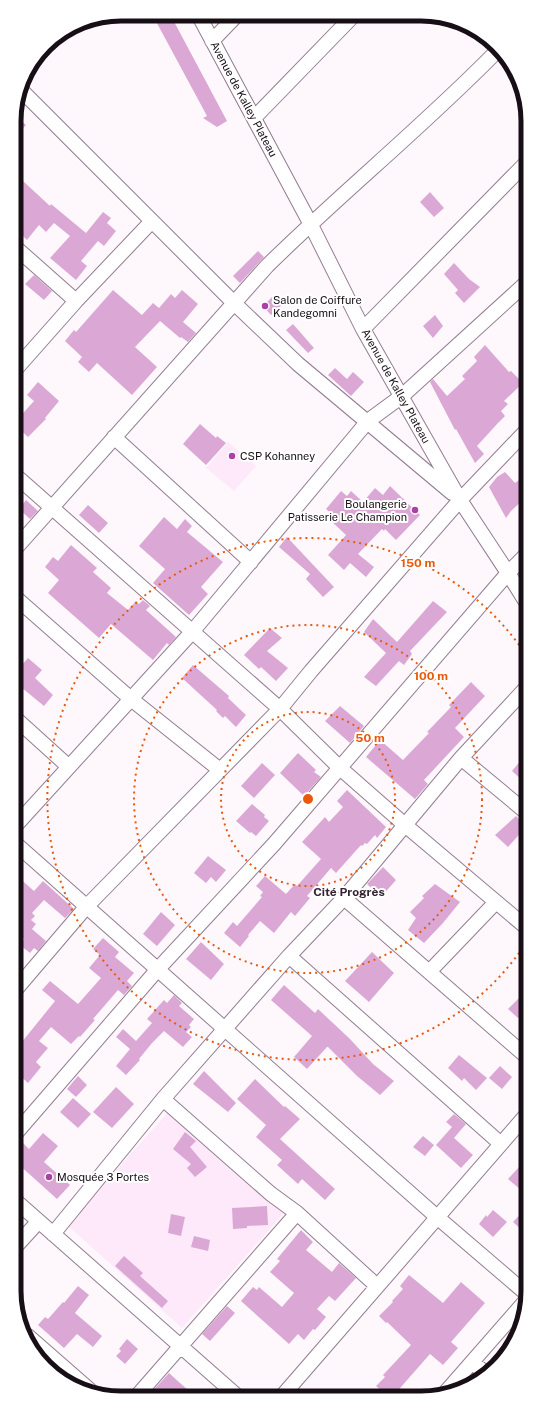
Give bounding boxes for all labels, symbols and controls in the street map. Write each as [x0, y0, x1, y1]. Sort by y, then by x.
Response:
street label: Avenue de Kalley Plateau [208, 39, 280, 159]
place label: Salon de Coiffure Kandegomni [273, 294, 362, 319]
marker: Salon de Coiffure Kandegomni [260, 301, 270, 311]
street label: Avenue de Kalley Plateau [360, 327, 432, 445]
place label: CSP Kohanney [240, 450, 315, 462]
marker: CSP Kohanney [227, 451, 237, 461]
place label: Boulangerie Patisserie Le Champion [288, 498, 407, 523]
marker: Boulangerie Patisserie Le Champion [410, 505, 420, 515]
text: 150 m [401, 556, 435, 570]
text: 100 m [414, 669, 448, 683]
text: 50 m [355, 731, 385, 745]
centre of rings [301, 792, 315, 806]
district label: Cité Progrès [313, 885, 385, 899]
place label: Mosquée 3 Portes [57, 1171, 150, 1183]
marker: Mosquée 3 Portes [44, 1172, 54, 1182]

